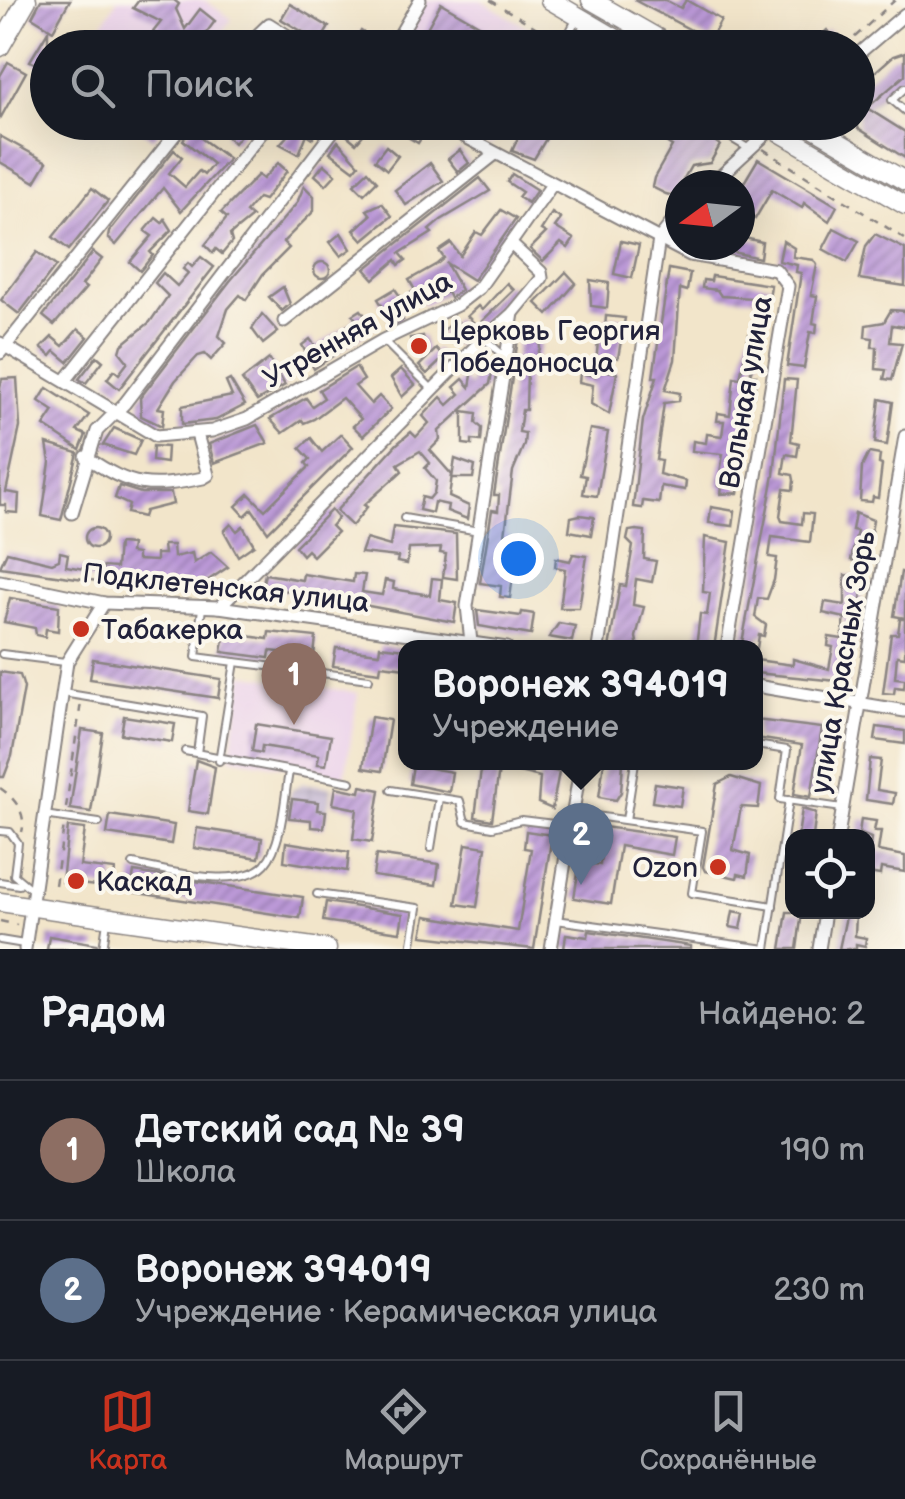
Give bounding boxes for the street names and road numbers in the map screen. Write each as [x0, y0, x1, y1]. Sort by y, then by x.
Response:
street label: Утренняя улица [258, 265, 458, 396]
street label: Вольная улица [713, 293, 780, 491]
street label: улица Красных Зорь [804, 528, 883, 796]
street label: Подклетенская улица [81, 557, 371, 620]

